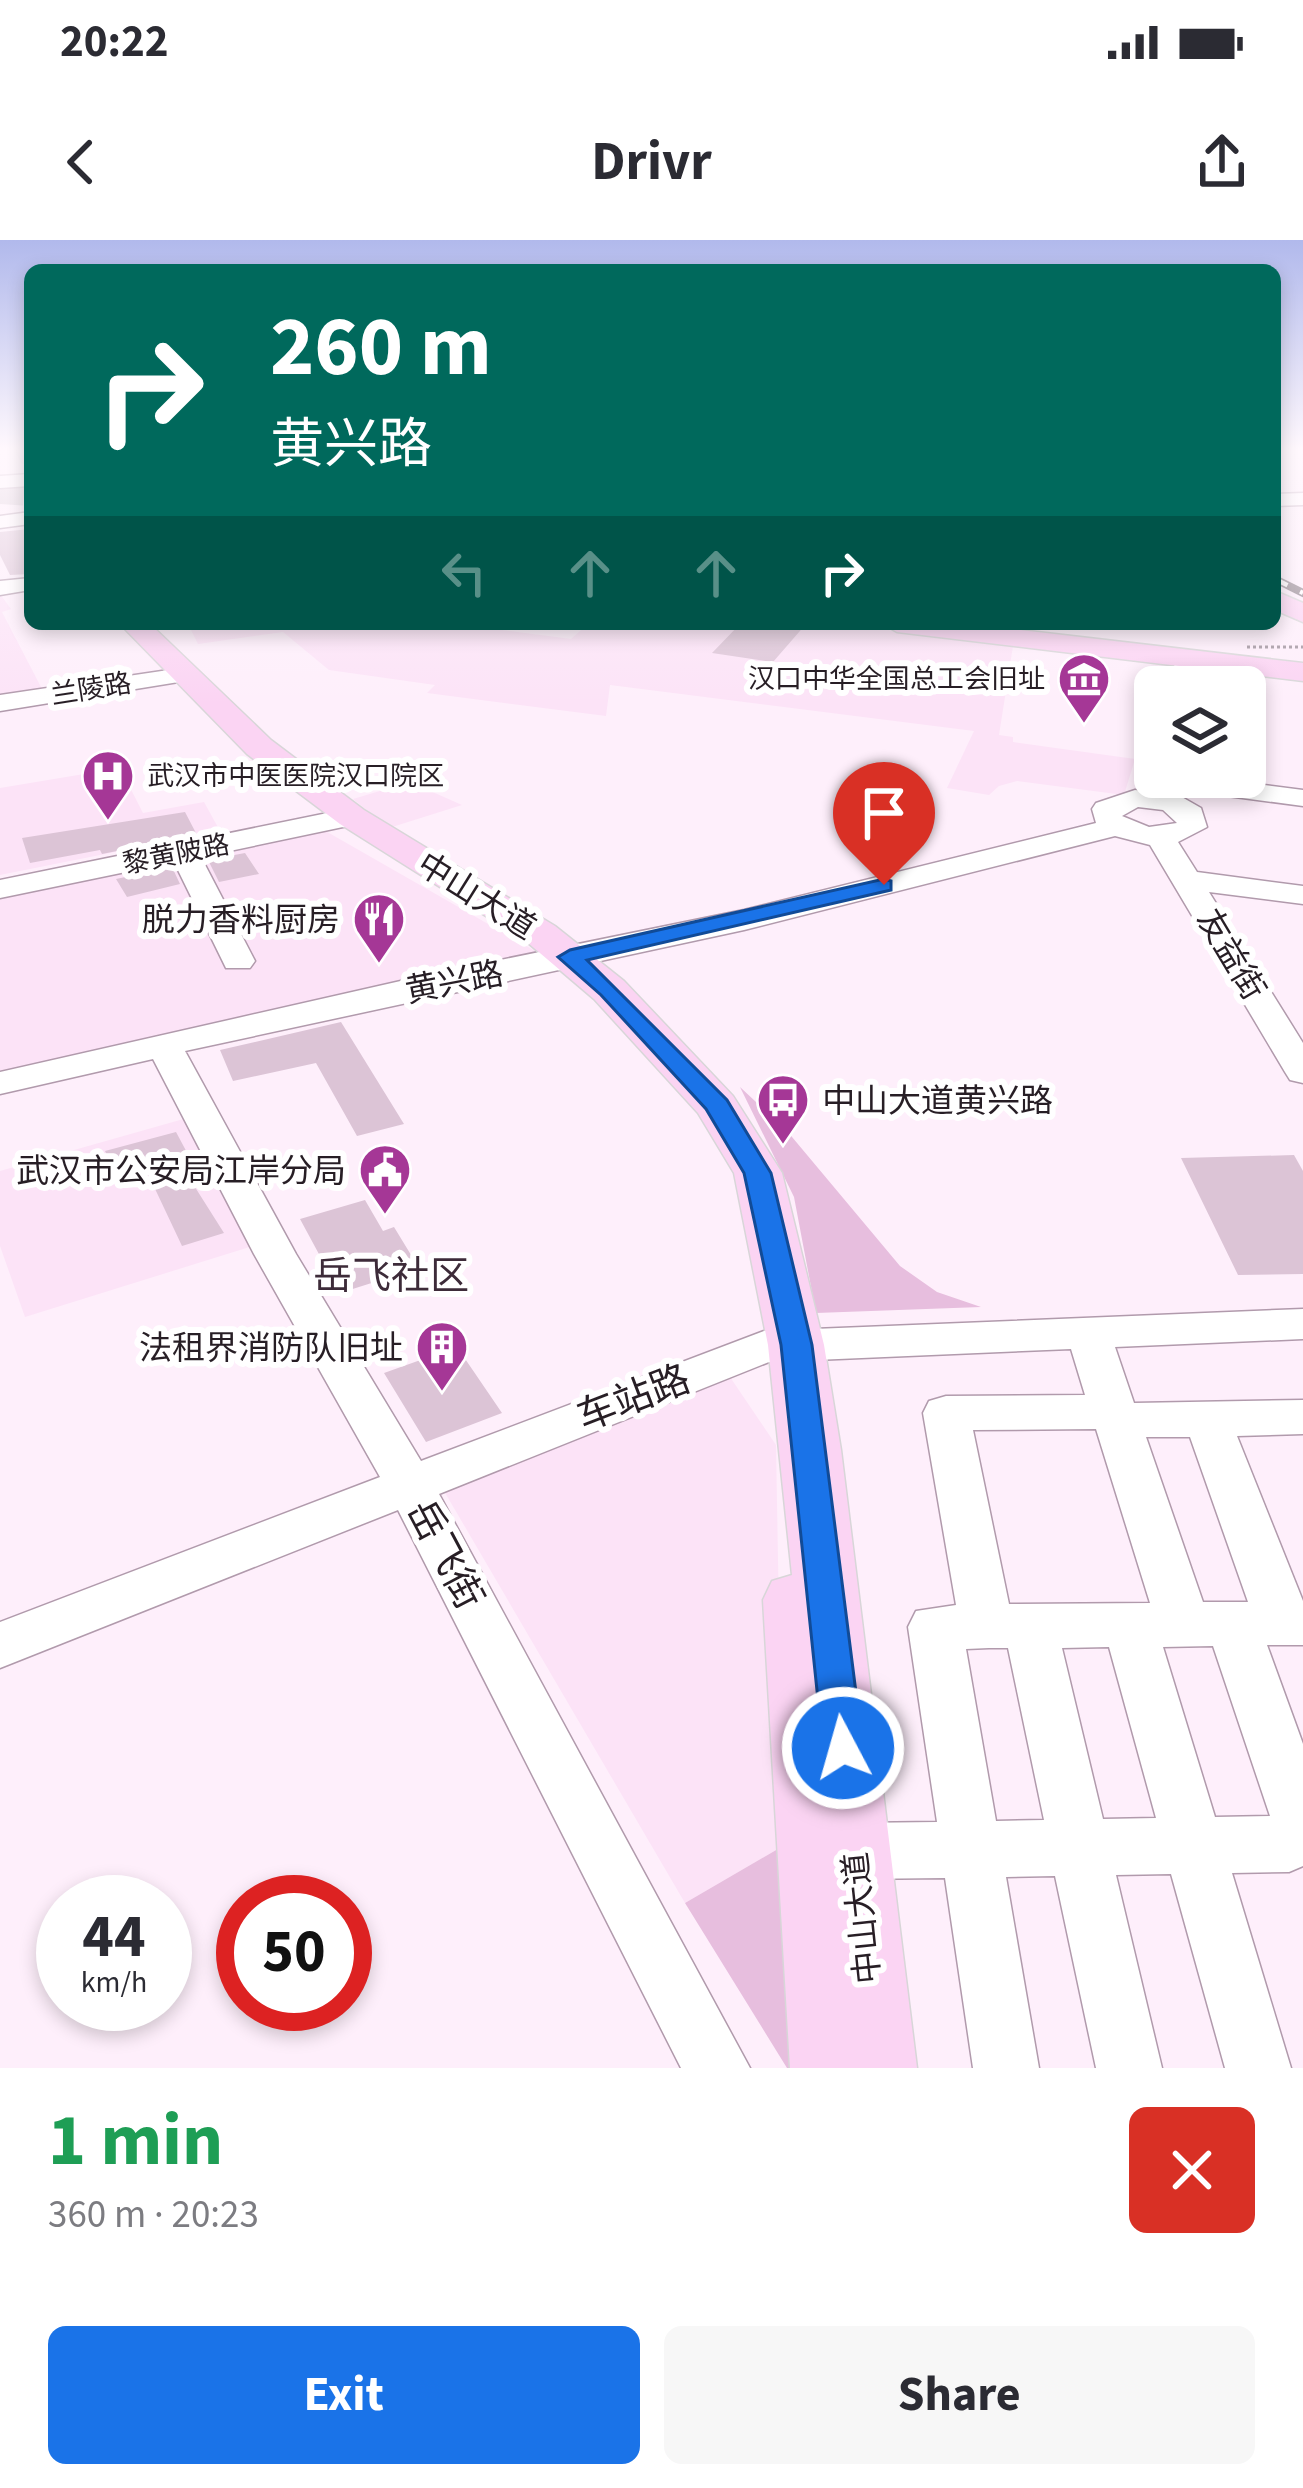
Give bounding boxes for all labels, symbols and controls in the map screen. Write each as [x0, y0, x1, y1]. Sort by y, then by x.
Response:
text: 20:22 [60, 10, 169, 74]
text: Drivr [591, 124, 712, 201]
icon: back [48, 129, 114, 195]
icon: share [1189, 129, 1255, 195]
text: 260 m [270, 288, 492, 408]
icon: right [72, 312, 228, 468]
text: 黄兴路 [270, 407, 432, 484]
icon: left [431, 540, 497, 606]
icon: ahead [557, 540, 623, 606]
icon: ahead [683, 540, 749, 606]
icon: right [809, 540, 875, 606]
museum icon: 汉口中华全国总工会旧址 [1056, 651, 1112, 725]
place label: 汉口中华全国总工会旧址 [748, 660, 1045, 699]
street label: 兰陵路 [48, 664, 134, 715]
map controls [1134, 666, 1266, 798]
button: layers [1134, 666, 1266, 798]
hospital icon: 武汉市中医医院汉口院区 [80, 748, 136, 822]
place label: 武汉市中医医院汉口院区 [147, 757, 444, 796]
pin [833, 762, 935, 885]
icon: arrive [851, 780, 917, 846]
street label: 黎黄陂路 [119, 825, 233, 884]
street label: 中山大道 [408, 841, 545, 951]
restaurant icon: 脱力香料厨房 [351, 891, 407, 965]
place label: 脱力香料厨房 [142, 897, 340, 944]
street label: 友益街 [1185, 900, 1276, 1009]
street label: 黄兴路 [401, 950, 507, 1015]
bus stop icon: 中山大道黄兴路 [755, 1072, 811, 1146]
place label: 中山大道黄兴路 [822, 1078, 1053, 1125]
public building icon: 武汉市公安局江岸分局 [357, 1142, 413, 1216]
place label: 武汉市公安局江岸分局 [16, 1148, 346, 1195]
district label: 岳飞社区 [313, 1249, 469, 1305]
building icon: 法租界消防队旧址 [414, 1319, 470, 1393]
place label: 法租界消防队旧址 [139, 1325, 403, 1372]
street label: 车站路 [569, 1352, 698, 1446]
street label: 岳飞街 [392, 1490, 496, 1620]
position arrow [780, 1685, 906, 1811]
street label: 中山大道 [832, 1850, 893, 1986]
speed limit sign: 50 [216, 1875, 372, 2031]
text: 44 [82, 1895, 146, 1980]
text: km/h [81, 1961, 147, 2004]
text: 1 min [48, 2090, 223, 2193]
button: close [1129, 2107, 1255, 2233]
text: 360 m · 20:23 [48, 2187, 259, 2243]
button: Exit [48, 2326, 640, 2464]
button: Share [664, 2326, 1255, 2464]

